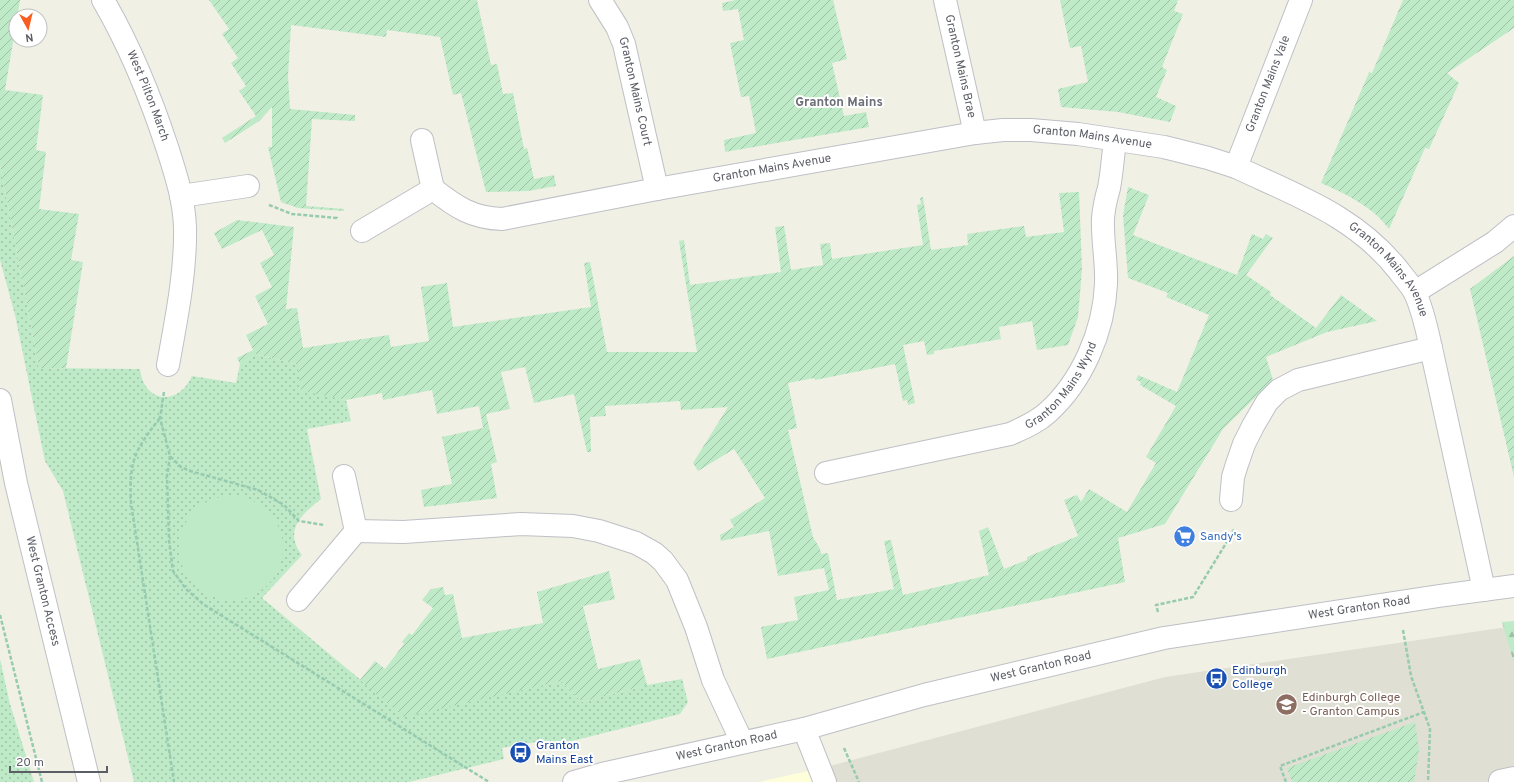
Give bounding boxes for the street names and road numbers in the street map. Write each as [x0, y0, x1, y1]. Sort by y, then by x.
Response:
street label: Granton Mains Brae [941, 13, 979, 120]
street label: Granton Mains Vale [1242, 33, 1294, 135]
street label: Granton Mains Court [614, 35, 655, 147]
street label: West Pilton March [122, 48, 173, 143]
street label: Granton Mains Avenue [1032, 122, 1153, 153]
street label: Granton Mains Avenue [712, 150, 833, 187]
street label: Granton Mains Avenue [1345, 218, 1431, 319]
street label: Granton Mains Wynd [1022, 340, 1101, 434]
street label: West Granton Access [21, 535, 64, 648]
street label: West Granton Road [1307, 592, 1412, 624]
street label: West Granton Road [989, 648, 1093, 687]
street label: West Granton Road [675, 727, 779, 765]

